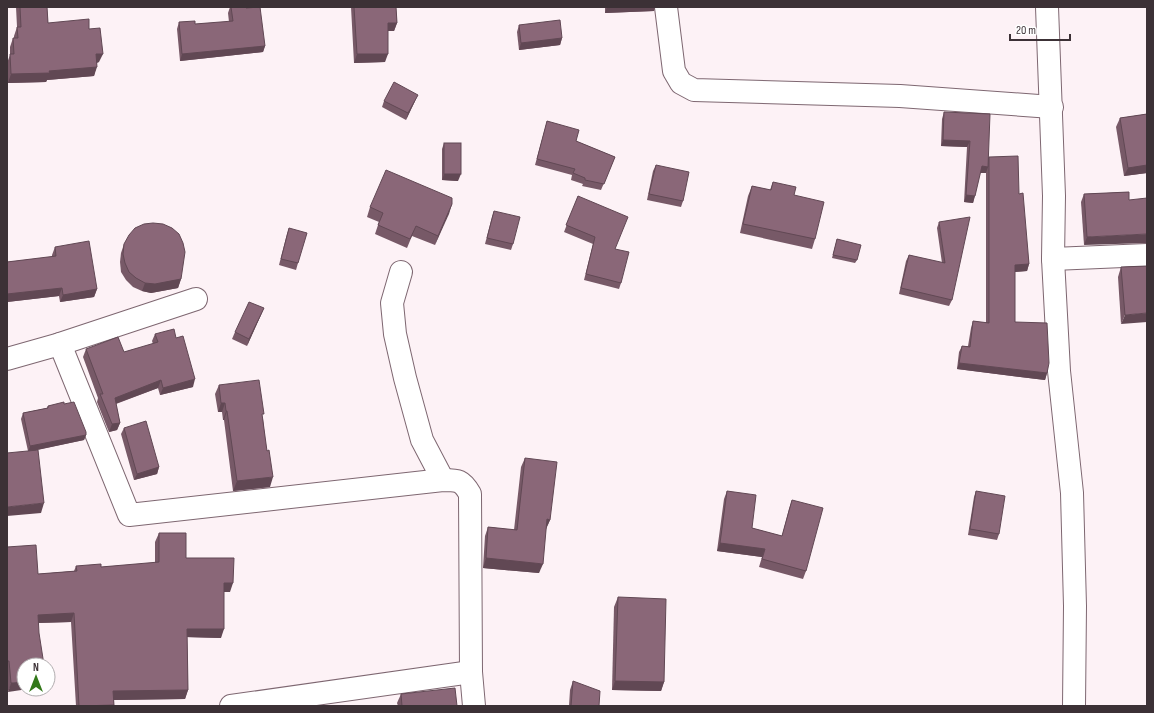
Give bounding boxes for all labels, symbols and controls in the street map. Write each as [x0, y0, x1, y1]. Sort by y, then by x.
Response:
scale bar [1010, 16, 1070, 42]
text: 20 m [1016, 23, 1036, 38]
north arrow [16, 657, 56, 697]
text: N [33, 661, 39, 674]

